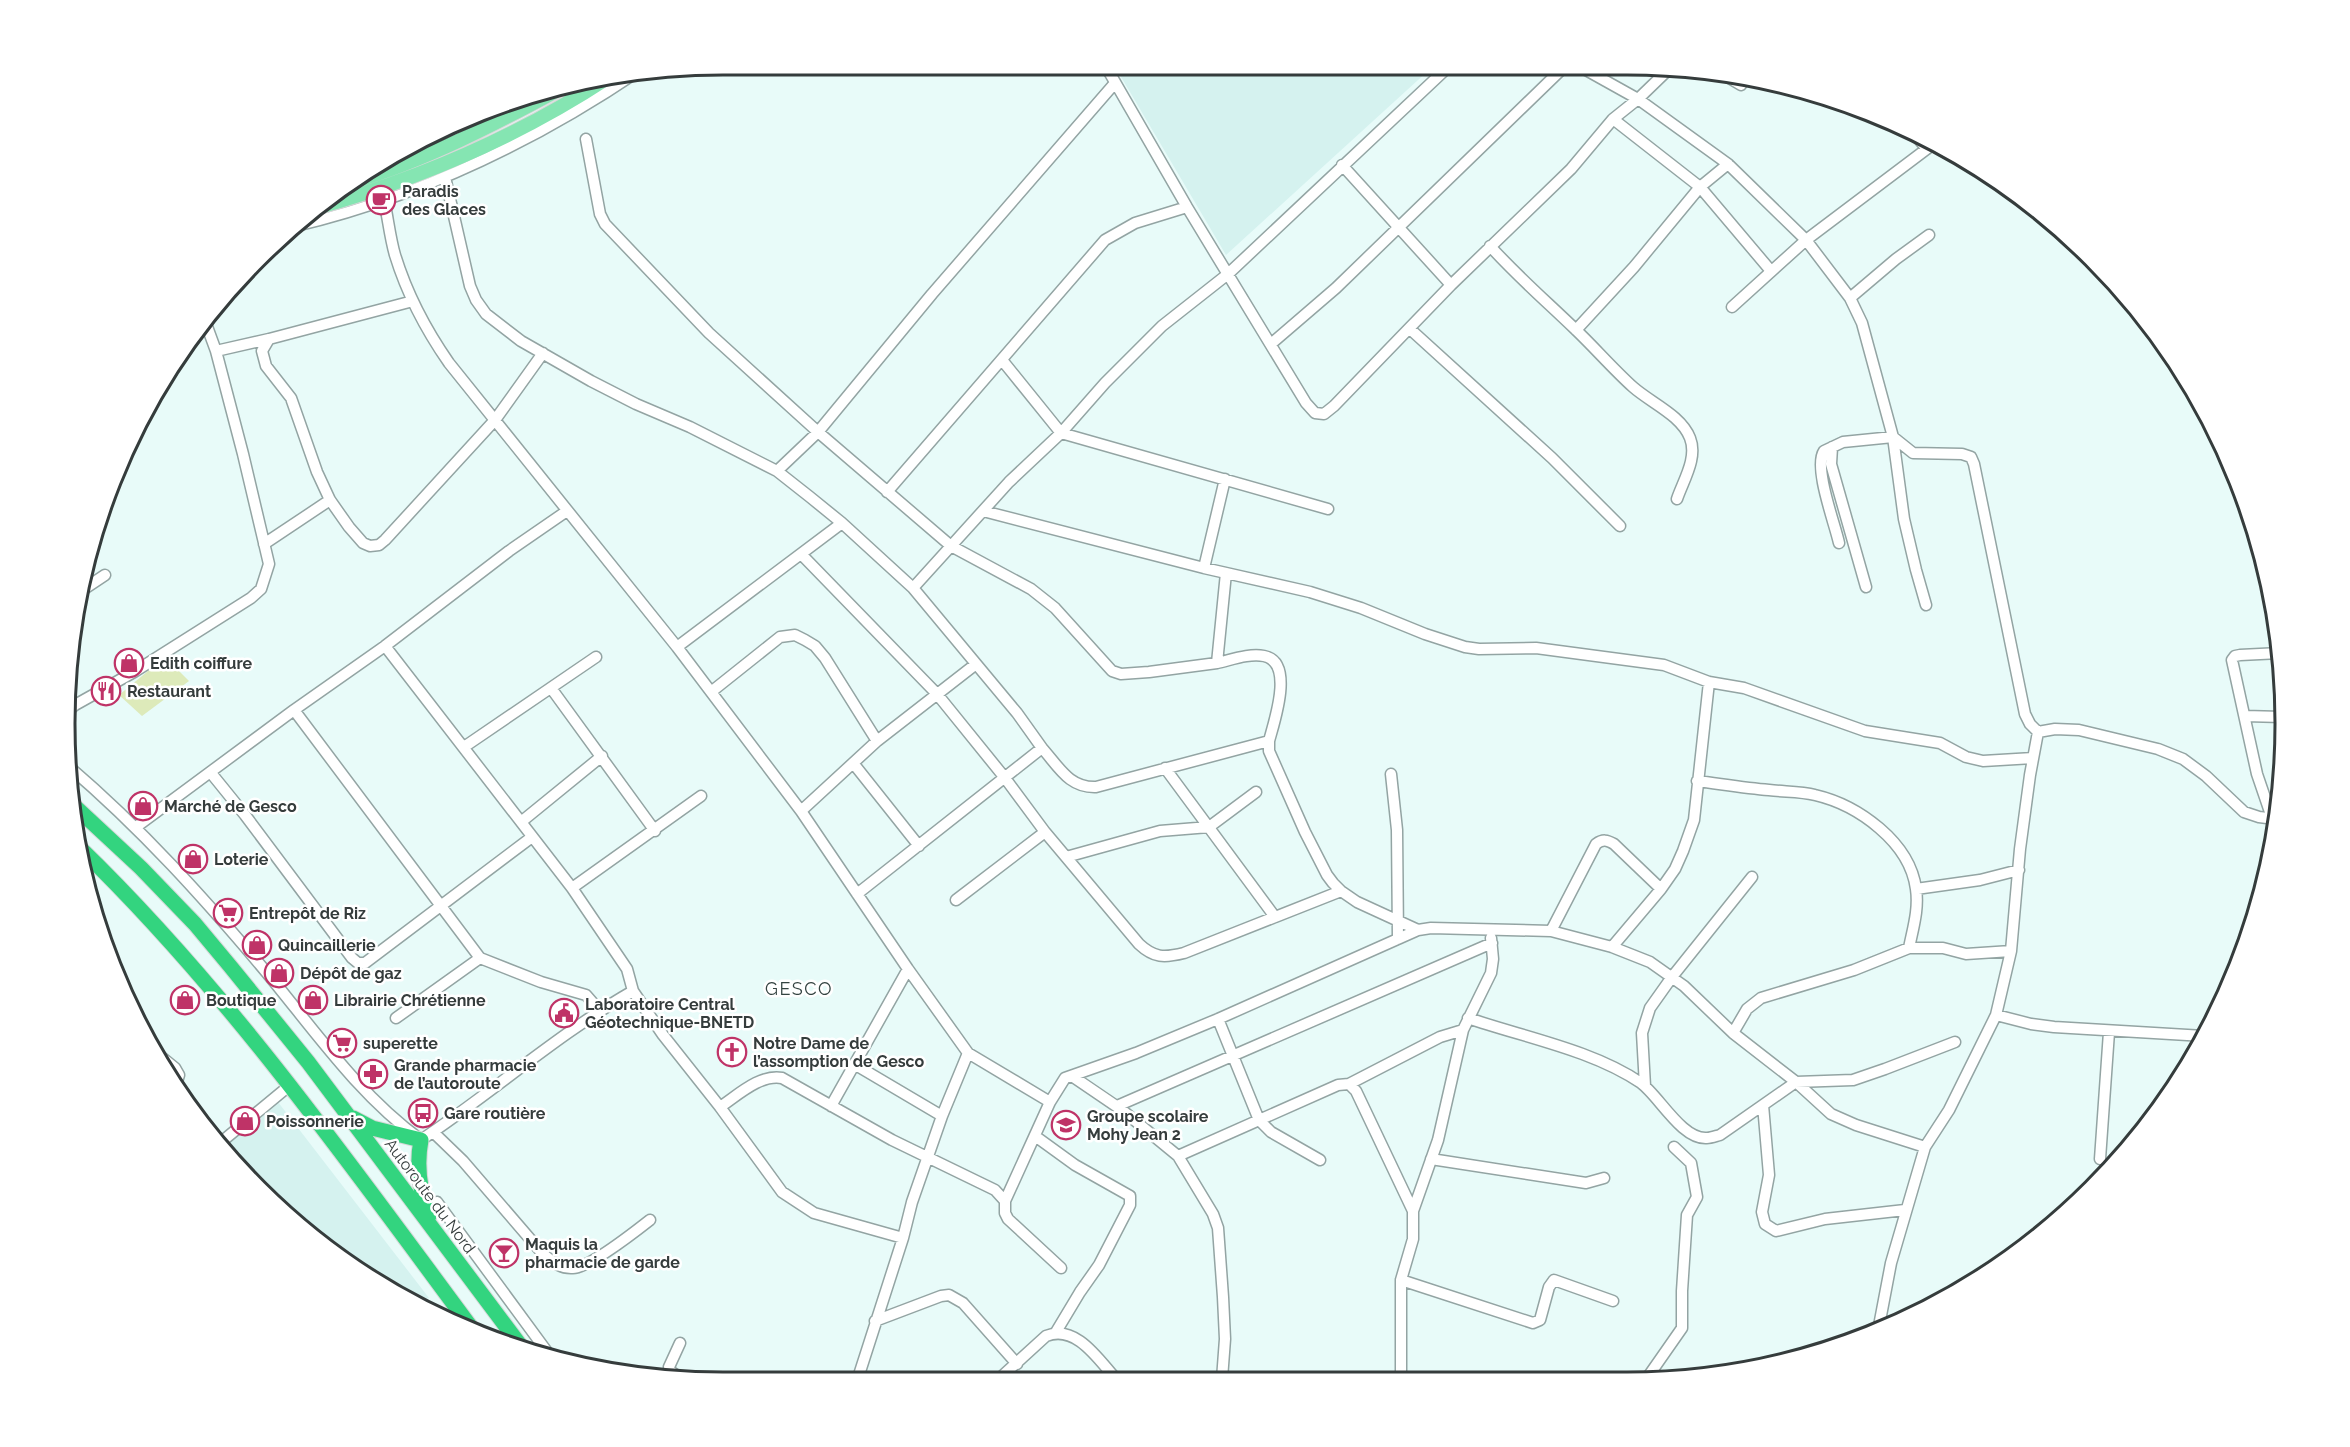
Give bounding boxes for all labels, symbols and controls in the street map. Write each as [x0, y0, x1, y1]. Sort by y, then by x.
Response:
place label: Paradis des Glaces [402, 182, 486, 219]
cafe icon: Paradis des Glaces [365, 184, 397, 216]
shop icon: Edith coiffure [113, 647, 145, 679]
place label: Edith coiffure [150, 654, 252, 673]
restaurant icon: Restaurant [90, 675, 122, 707]
place label: Restaurant [127, 682, 211, 701]
shop icon: Marché de Gesco [127, 790, 159, 822]
place label: Marché de Gesco [164, 797, 297, 816]
shop icon: Loterie [177, 843, 209, 875]
place label: Loterie [214, 850, 269, 869]
supermarket icon: Entrepôt de Riz [212, 897, 244, 929]
place label: Entrepôt de Riz [249, 904, 366, 923]
shop icon: Quincaillerie [241, 929, 273, 961]
place label: Quincaillerie [278, 936, 376, 955]
shop icon: Dépôt de gaz [263, 957, 295, 989]
place label: Dépôt de gaz [300, 964, 402, 983]
district label: GESCO [765, 978, 833, 999]
shop icon: Boutique [169, 984, 201, 1016]
shop icon: Librairie Chrétienne [297, 984, 329, 1016]
place label: Boutique [206, 991, 277, 1010]
place label: Librairie Chrétienne [334, 991, 486, 1010]
place label: Laboratoire Central Géotechnique-BNETD [585, 995, 754, 1032]
public building icon: Laboratoire Central Géotechnique-BNETD [548, 997, 580, 1029]
supermarket icon: superette [326, 1027, 358, 1059]
place label: superette [363, 1034, 438, 1053]
place label: Notre Dame de l’assomption de Gesco [753, 1034, 925, 1071]
church icon: Notre Dame de l’assomption de Gesco [716, 1036, 748, 1068]
place label: Grande pharmacie de l’autoroute [394, 1056, 537, 1093]
pharmacy icon: Grande pharmacie de l’autoroute [357, 1058, 389, 1090]
bus stop icon: Gare routière [407, 1097, 439, 1129]
place label: Gare routière [444, 1104, 546, 1123]
shop icon: Poissonnerie [229, 1105, 261, 1137]
place label: Groupe scolaire Mohy Jean 2 [1087, 1107, 1209, 1144]
school or university icon: Groupe scolaire Mohy Jean 2 [1050, 1109, 1082, 1141]
place label: Poissonnerie [266, 1112, 364, 1131]
street label: Autoroute du Nord [381, 1135, 479, 1257]
place label: Maquis la pharmacie de garde [525, 1235, 680, 1272]
bar icon: Maquis la pharmacie de garde [488, 1237, 520, 1269]

